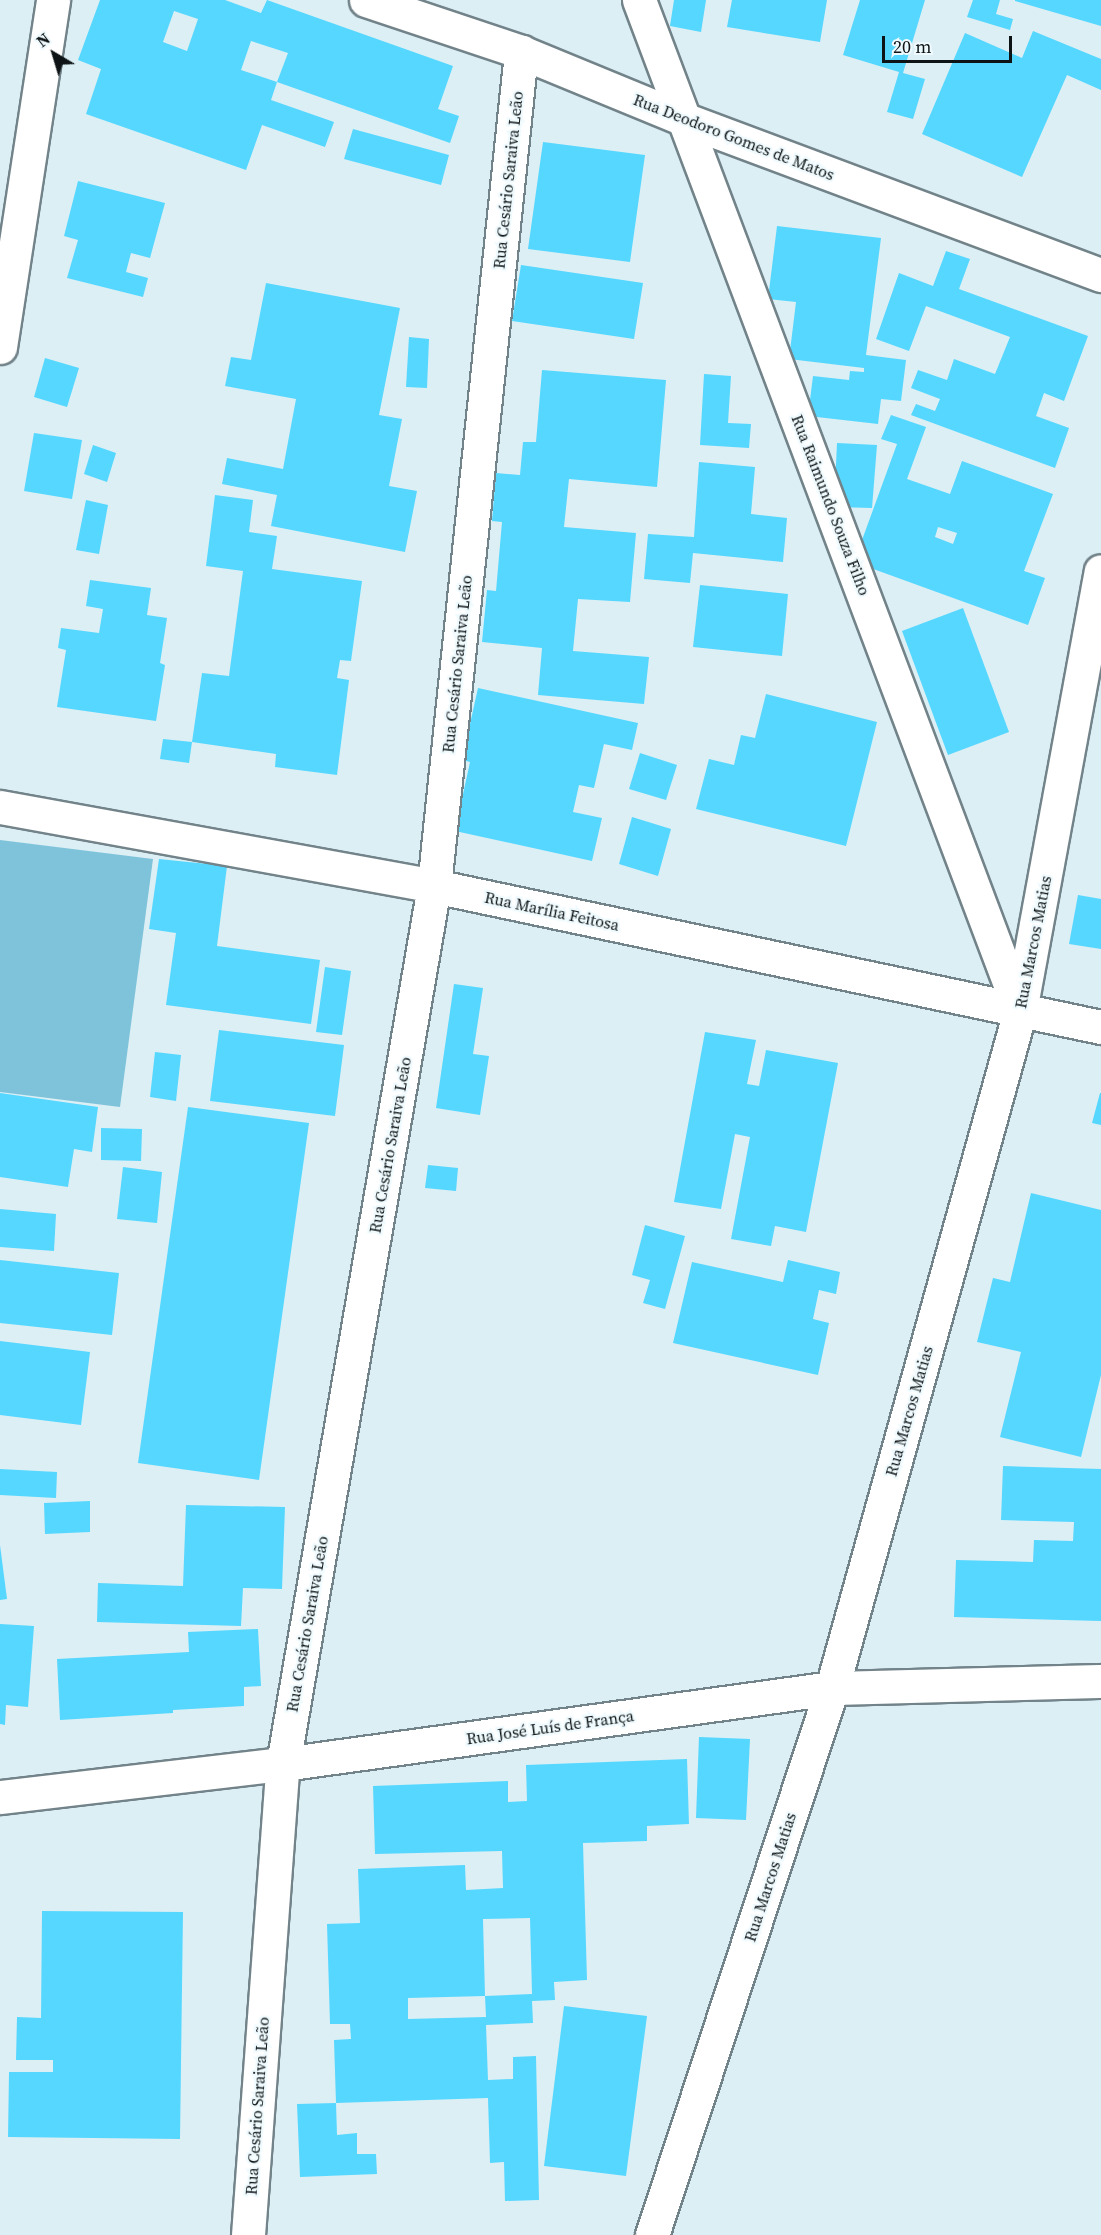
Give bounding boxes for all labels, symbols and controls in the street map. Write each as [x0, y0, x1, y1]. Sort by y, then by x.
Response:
north arrow [24, 24, 84, 84]
scale bar [885, 24, 1016, 62]
text: N [32, 28, 54, 52]
text: 20 m [893, 34, 931, 59]
street label: Rua Cesário Saraiva Leão [489, 90, 527, 270]
street label: Rua Deodoro Gomes de Matos [631, 90, 837, 184]
street label: Rua Raimundo Souza Filho [788, 412, 874, 598]
street label: Rua Cesário Saraiva Leão [438, 574, 476, 754]
street label: Rua Marcos Matias [1011, 874, 1055, 1010]
street label: Rua Marília Feitosa [483, 887, 621, 935]
street label: Rua Cesário Saraiva Leão [365, 1055, 415, 1235]
street label: Rua Marcos Matias [881, 1344, 937, 1478]
street label: Rua Cesário Saraiva Leão [282, 1534, 332, 1714]
street label: Rua José Luís de França [465, 1706, 635, 1748]
street label: Rua Marcos Matias [740, 1810, 800, 1944]
street label: Rua Cesário Saraiva Leão [241, 2016, 273, 2196]

